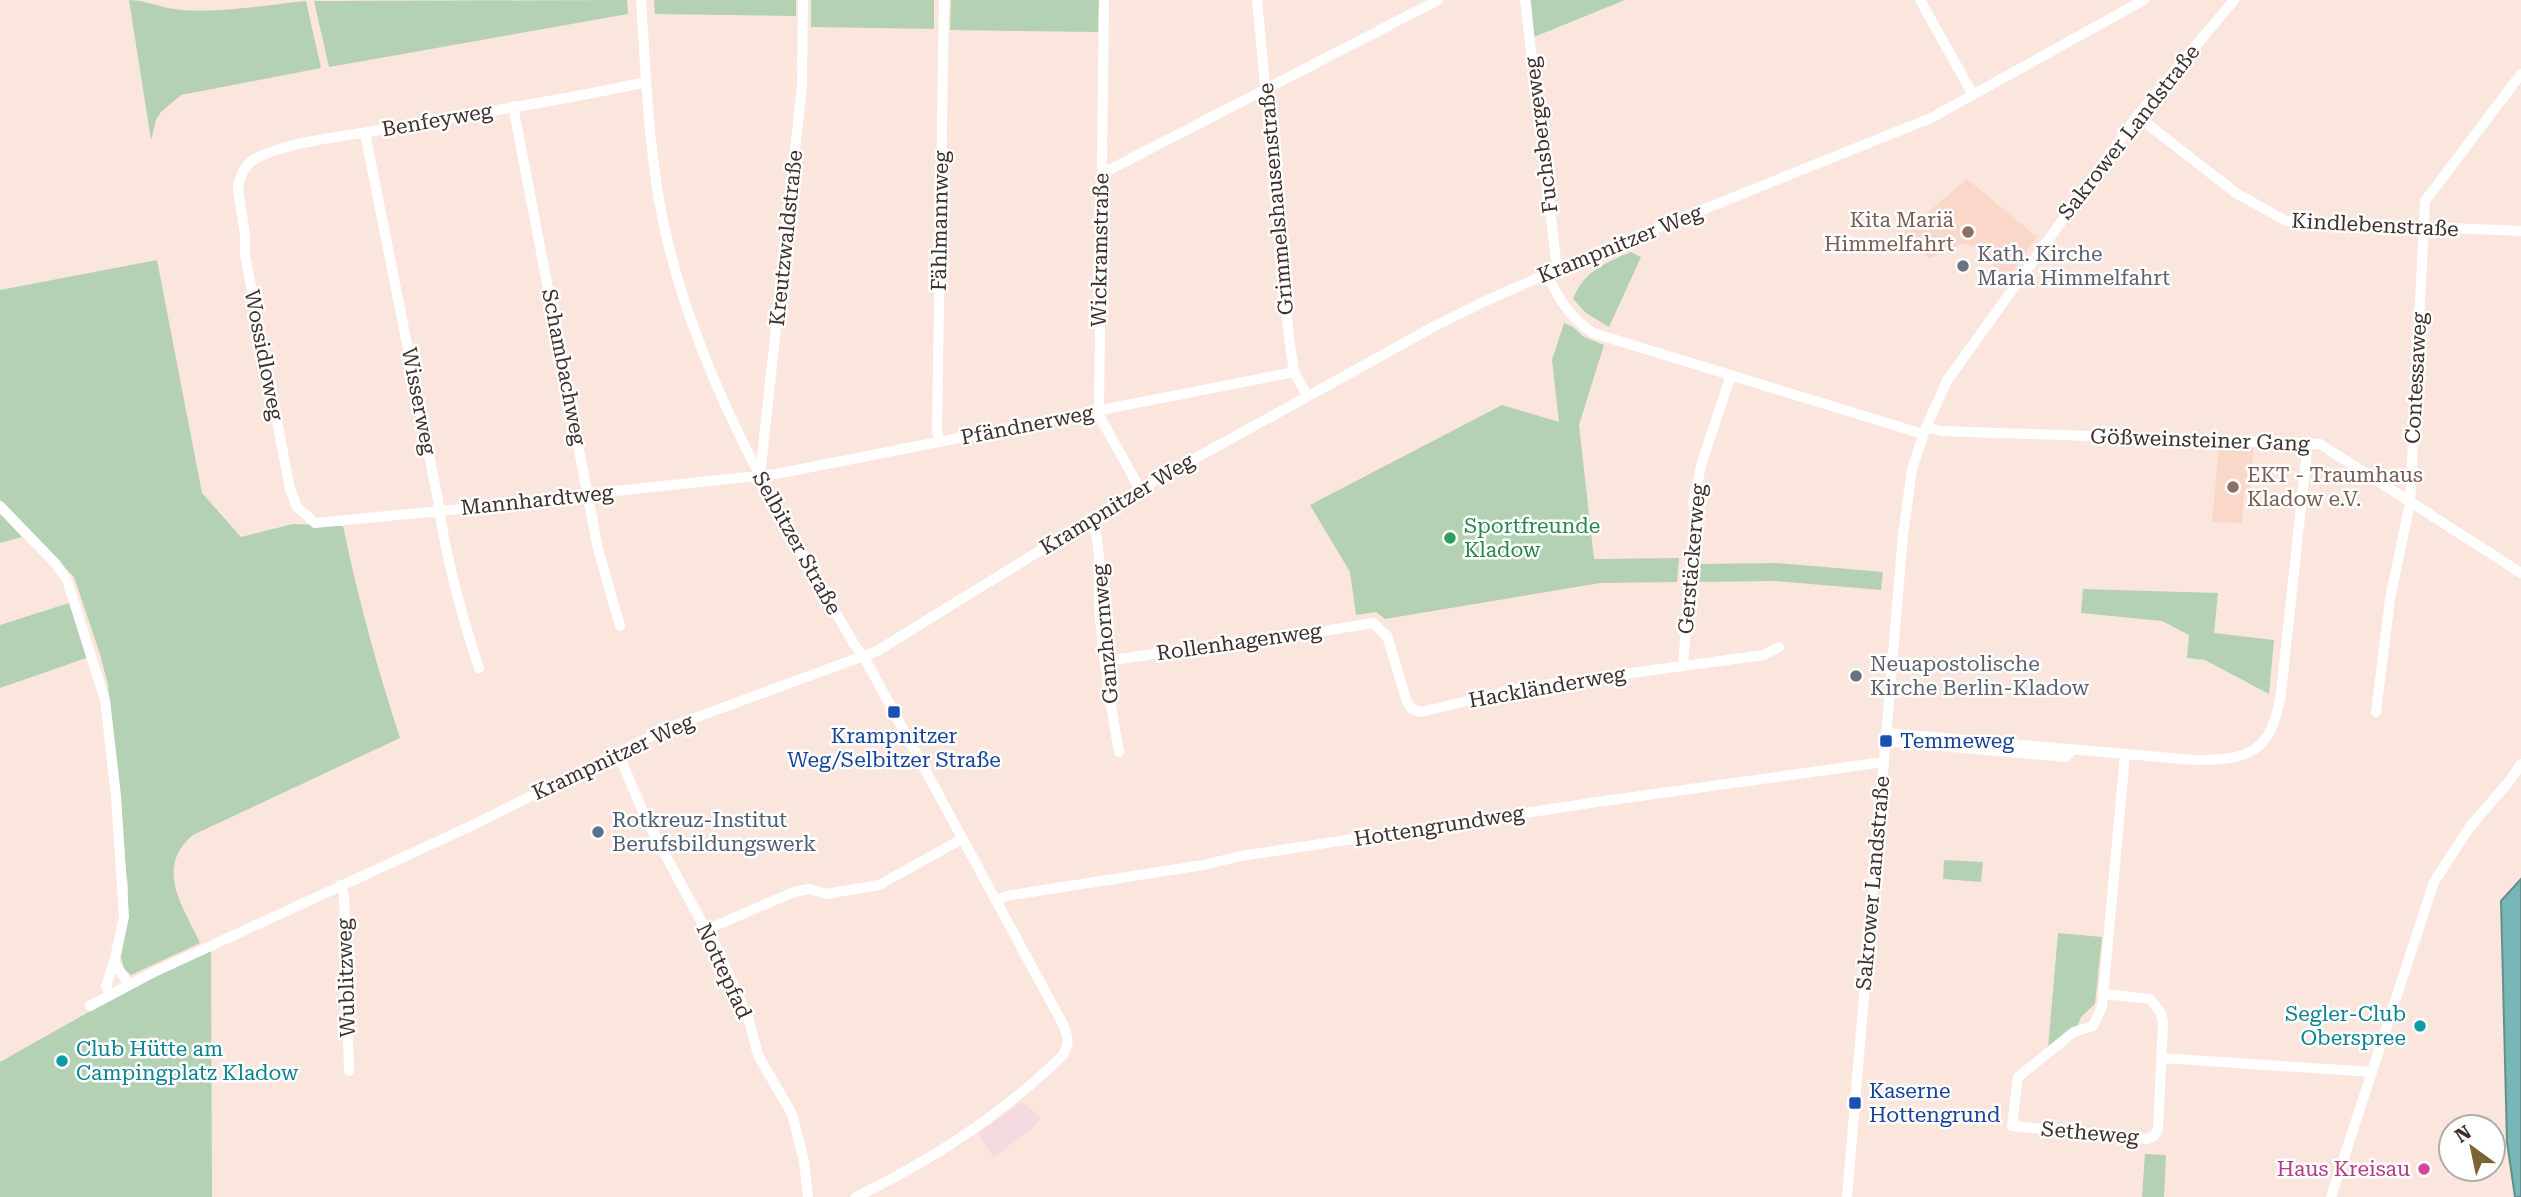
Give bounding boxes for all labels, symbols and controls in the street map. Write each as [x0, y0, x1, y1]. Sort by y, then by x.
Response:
street label: Sakrower Landstraße [2053, 40, 2205, 224]
street label: Fuchsbergeweg [1519, 55, 1563, 215]
street label: Grimmelshausenstraße [1254, 82, 1298, 316]
street label: Benfeyweg [380, 98, 494, 142]
street label: Kreutzwaldstraße [765, 149, 807, 327]
street label: Fählmannweg [927, 151, 953, 291]
street label: Wickramstraße [1087, 173, 1113, 327]
street label: Krampnitzer Weg [1534, 200, 1706, 288]
place label: Kita Mariä Himmelfahrt [1824, 208, 1955, 256]
street label: Kindlebenstraße [2291, 209, 2459, 241]
marker: Kita Mariä Himmelfahrt [1960, 224, 1976, 240]
place label: Kath. Kirche Maria Himmelfahrt [1977, 242, 2170, 290]
marker: Kath. Kirche Maria Himmelfahrt [1955, 258, 1971, 274]
street label: Schambachweg [537, 287, 591, 447]
street label: Wossidloweg [240, 288, 288, 422]
street label: Contessaweg [2401, 312, 2431, 444]
street label: Wisserweg [397, 345, 441, 457]
street label: Pfändnerweg [959, 400, 1095, 450]
street label: Gößweinsteiner Gang [2090, 424, 2310, 456]
street label: Krampnitzer Weg [1036, 449, 1198, 559]
place label: EKT - Traumhaus Kladow e.V. [2247, 463, 2423, 511]
street label: Selbitzer Straße [748, 467, 846, 619]
marker: EKT - Traumhaus Kladow e.V. [2225, 479, 2241, 495]
street label: Mannhardtweg [460, 480, 614, 520]
street label: Gerstäckerweg [1673, 483, 1711, 635]
place label: Sportfreunde Kladow [1464, 514, 1600, 562]
marker: Sportfreunde Kladow [1442, 530, 1458, 546]
street label: Ganzhornweg [1087, 563, 1123, 705]
street label: Rollenhagenweg [1155, 619, 1323, 665]
place label: Neuapostolische Kirche Berlin-Kladow [1870, 652, 2090, 700]
street label: Hackländerweg [1467, 661, 1627, 713]
marker: Neuapostolische Kirche Berlin-Kladow [1848, 668, 1864, 684]
marker: Krampnitzer Weg/Selbitzer Straße [886, 704, 902, 720]
street label: Krampnitzer Weg [528, 709, 698, 805]
place label: Krampnitzer Weg/Selbitzer Straße [787, 724, 1001, 772]
place label: Temmeweg [1900, 729, 2014, 753]
marker: Temmeweg [1878, 733, 1894, 749]
street label: Sakrower Landstraße [1852, 775, 1894, 991]
street label: Hottengrundweg [1352, 801, 1526, 851]
place label: Rotkreuz-Institut Berufsbildungswerk [612, 808, 816, 856]
marker: Rotkreuz-Institut Berufsbildungswerk [590, 824, 606, 840]
street label: Wublitzweg [332, 918, 360, 1038]
street label: Nottepfad [691, 919, 757, 1023]
place label: Segler-Club Oberspree [2285, 1002, 2406, 1050]
marker: Segler-Club Oberspree [2412, 1018, 2428, 1034]
place label: Club Hütte am Campingplatz Kladow [76, 1037, 299, 1085]
marker: Club Hütte am Campingplatz Kladow [54, 1053, 70, 1069]
place label: Kaserne Hottengrund [1869, 1079, 2001, 1127]
marker: Kaserne Hottengrund [1847, 1095, 1863, 1111]
north arrow [2437, 1113, 2507, 1183]
street label: Setheweg [2040, 1117, 2140, 1149]
text: N [2451, 1120, 2476, 1148]
place label: Haus Kreisau [2277, 1157, 2410, 1181]
marker: Haus Kreisau [2416, 1161, 2432, 1177]

